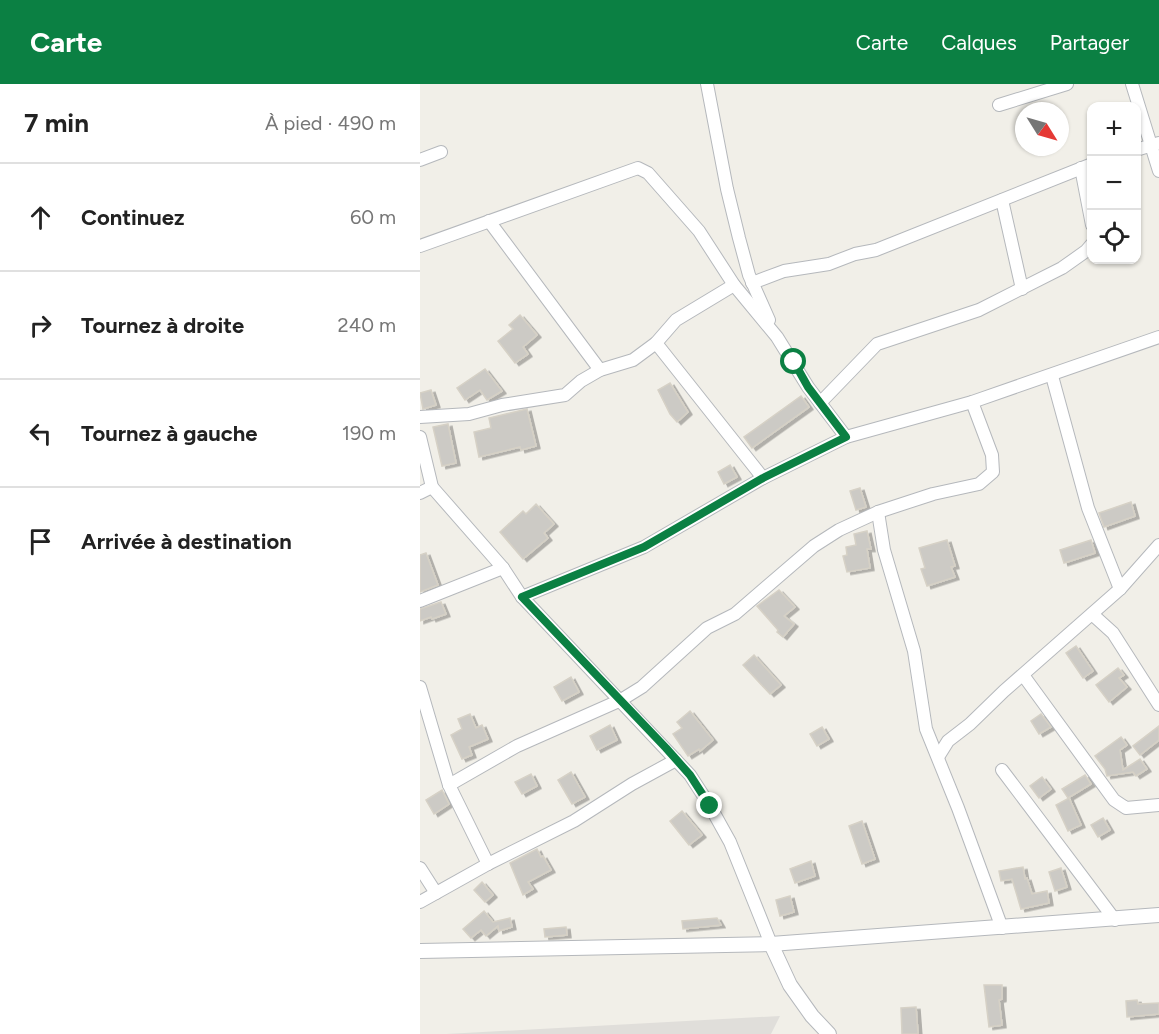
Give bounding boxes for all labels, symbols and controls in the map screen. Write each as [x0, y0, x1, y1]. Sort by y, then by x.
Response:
text: Carte [30, 25, 102, 59]
text: Carte [856, 30, 908, 55]
text: Calques [941, 30, 1017, 55]
text: Partager [1050, 30, 1129, 55]
north arrow [1015, 102, 1069, 156]
map controls [1087, 102, 1141, 264]
button: + [1087, 102, 1141, 156]
text: 7 min [24, 107, 89, 139]
text: À pied · 490 m [265, 111, 396, 135]
button: − [1087, 156, 1141, 210]
icon: ahead [24, 201, 57, 234]
text: Continuez [81, 204, 185, 231]
text: 60 m [350, 205, 396, 229]
button: locate [1087, 210, 1141, 264]
icon: right [24, 309, 57, 342]
text: Tournez à droite [81, 312, 244, 339]
text: 240 m [338, 313, 396, 337]
route start [780, 348, 806, 374]
icon: left [24, 417, 57, 450]
text: Tournez à gauche [81, 420, 257, 447]
text: 190 m [342, 421, 396, 445]
icon: arrive [24, 525, 57, 558]
text: Arrivée à destination [81, 528, 292, 555]
route end [696, 792, 722, 818]

